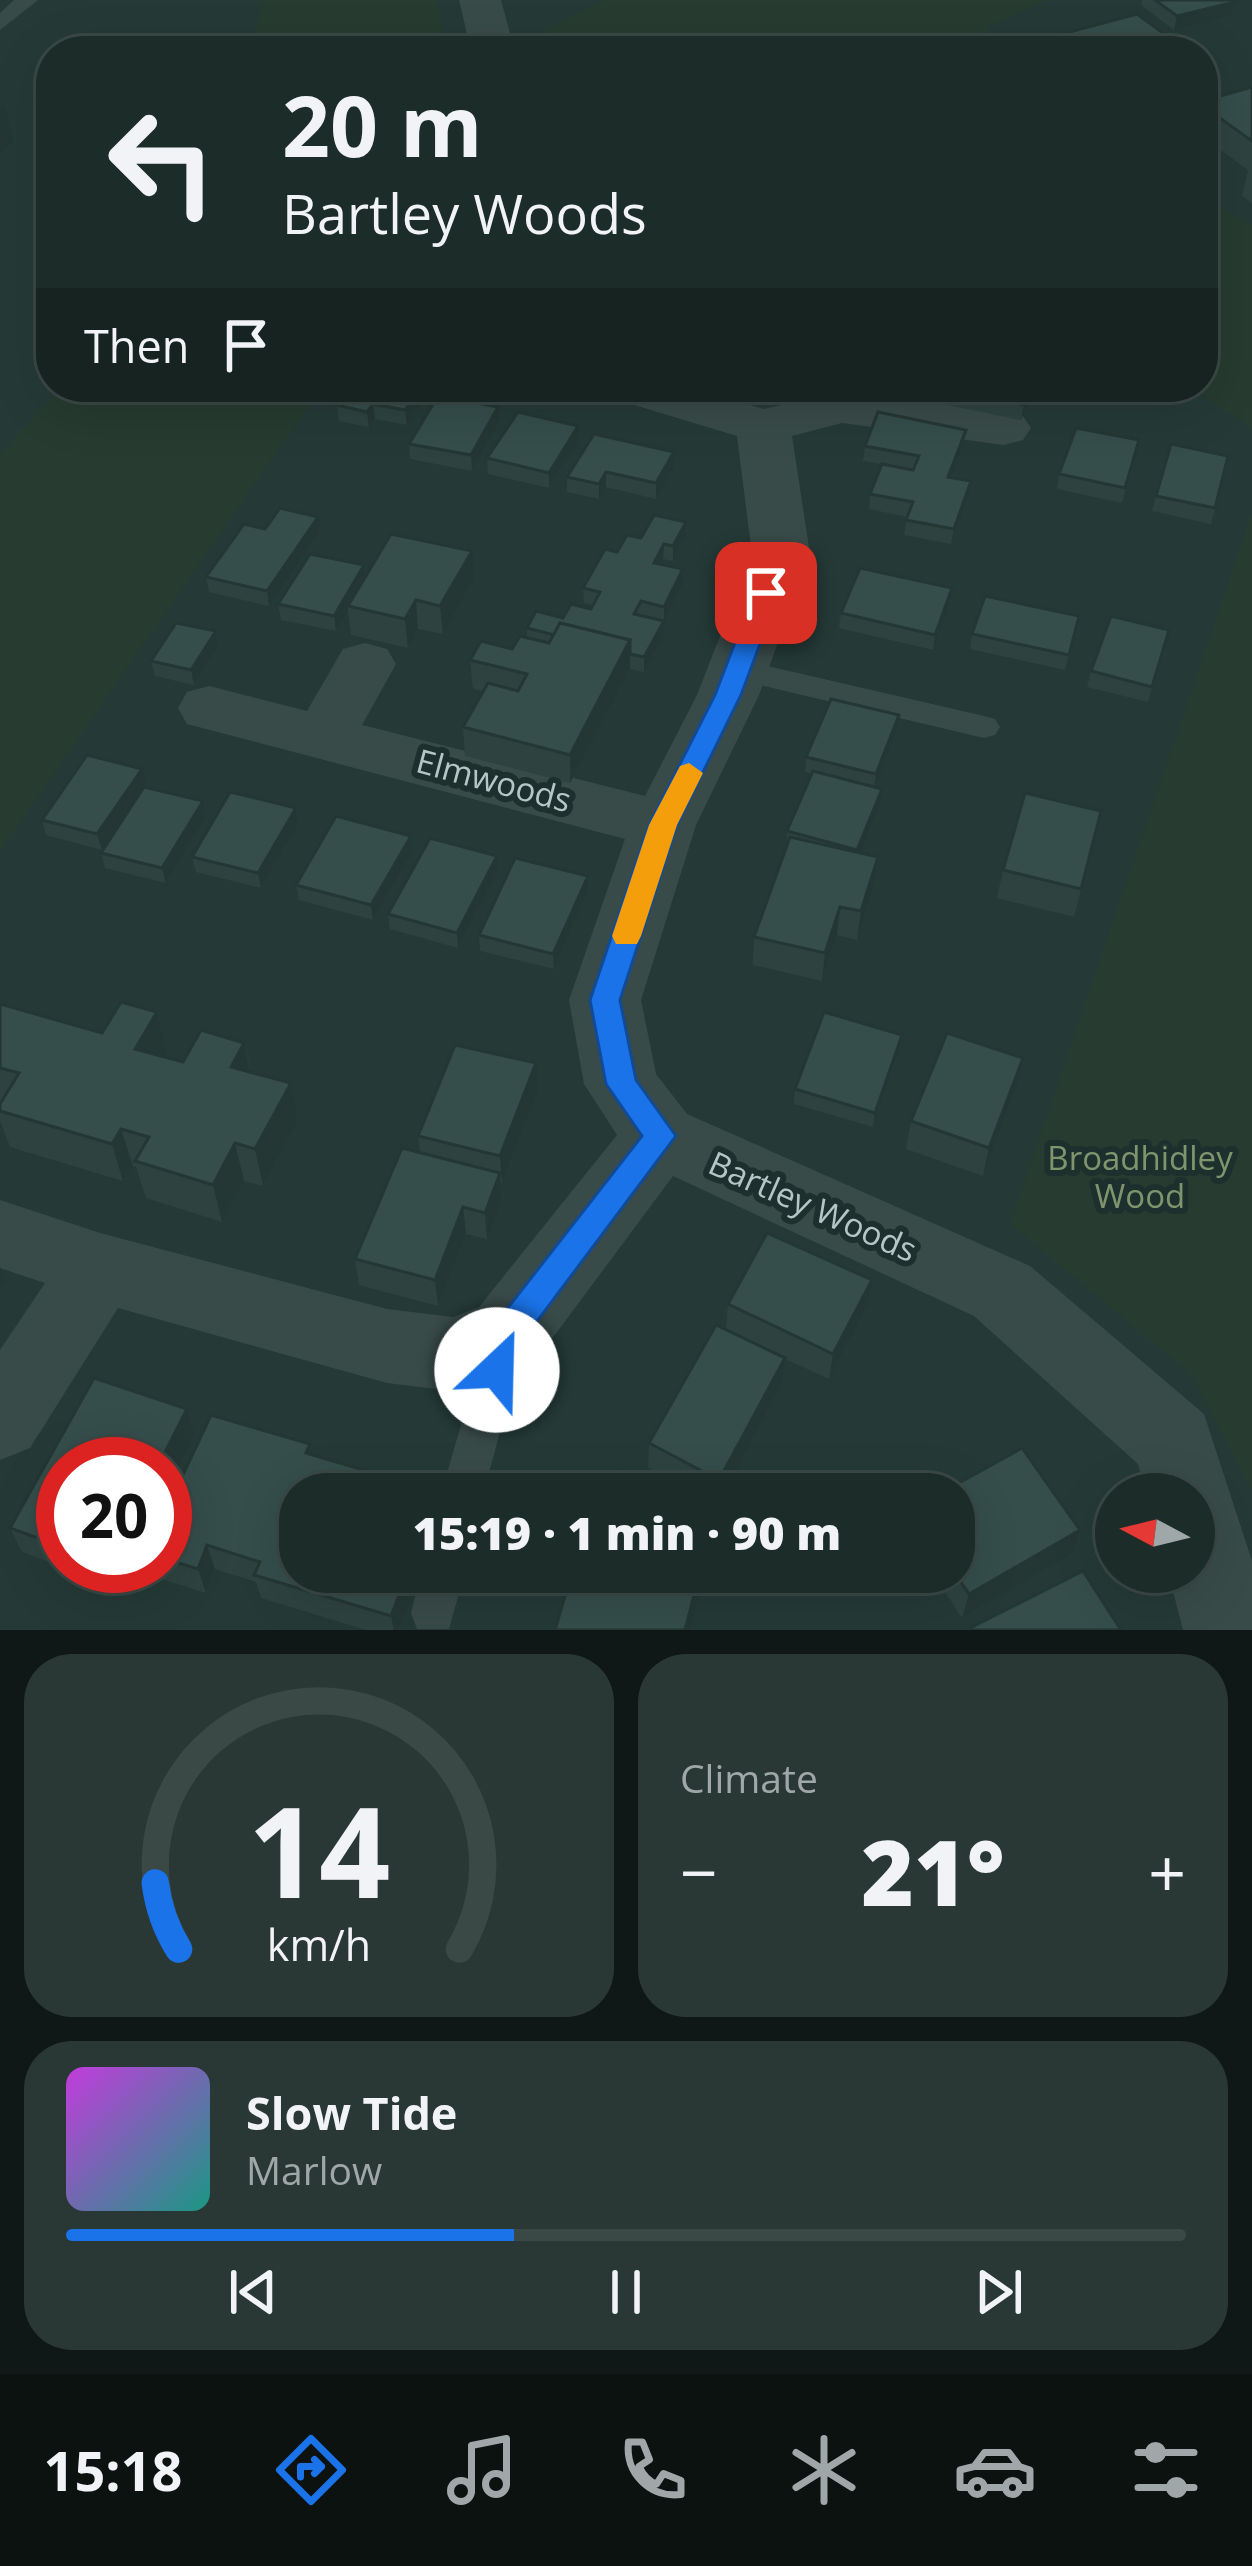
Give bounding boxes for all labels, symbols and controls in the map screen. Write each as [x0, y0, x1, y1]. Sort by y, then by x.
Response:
text: 20 m [282, 67, 482, 182]
icon: left [84, 84, 240, 240]
text: Bartley Woods [282, 176, 647, 250]
icon: arrive [213, 312, 279, 378]
text: Then [84, 315, 189, 376]
pin [715, 542, 817, 644]
icon: arrive [733, 560, 799, 626]
street label: Elmwoods [412, 738, 576, 822]
park label: Broadhidley Wood [1047, 1135, 1233, 1218]
street label: Bartley Woods [702, 1140, 924, 1272]
position arrow [434, 1307, 560, 1433]
speed limit sign: 20 [36, 1437, 192, 1593]
north arrow [1095, 1473, 1215, 1593]
map controls [1095, 1473, 1215, 1593]
text: 15:19 · 1 min · 90 m [413, 1502, 841, 1563]
text: Climate [680, 1751, 818, 1804]
text: 14 [248, 1765, 390, 1935]
text: 21° [861, 1810, 1005, 1932]
text: − [680, 1826, 718, 1916]
text: + [1148, 1826, 1186, 1916]
text: km/h [267, 1914, 371, 1973]
text: Slow Tide [246, 2082, 457, 2143]
text: Marlow [246, 2143, 382, 2196]
icon: previous [220, 2259, 286, 2325]
icon: pause [593, 2259, 659, 2325]
icon: next [966, 2259, 1032, 2325]
icon: directions [269, 2428, 353, 2512]
icon: music [440, 2428, 524, 2512]
icon: phone [611, 2428, 695, 2512]
icon: climate [782, 2428, 866, 2512]
icon: car [953, 2428, 1037, 2512]
icon: filters [1124, 2428, 1208, 2512]
text: 15:18 [44, 2433, 182, 2507]

